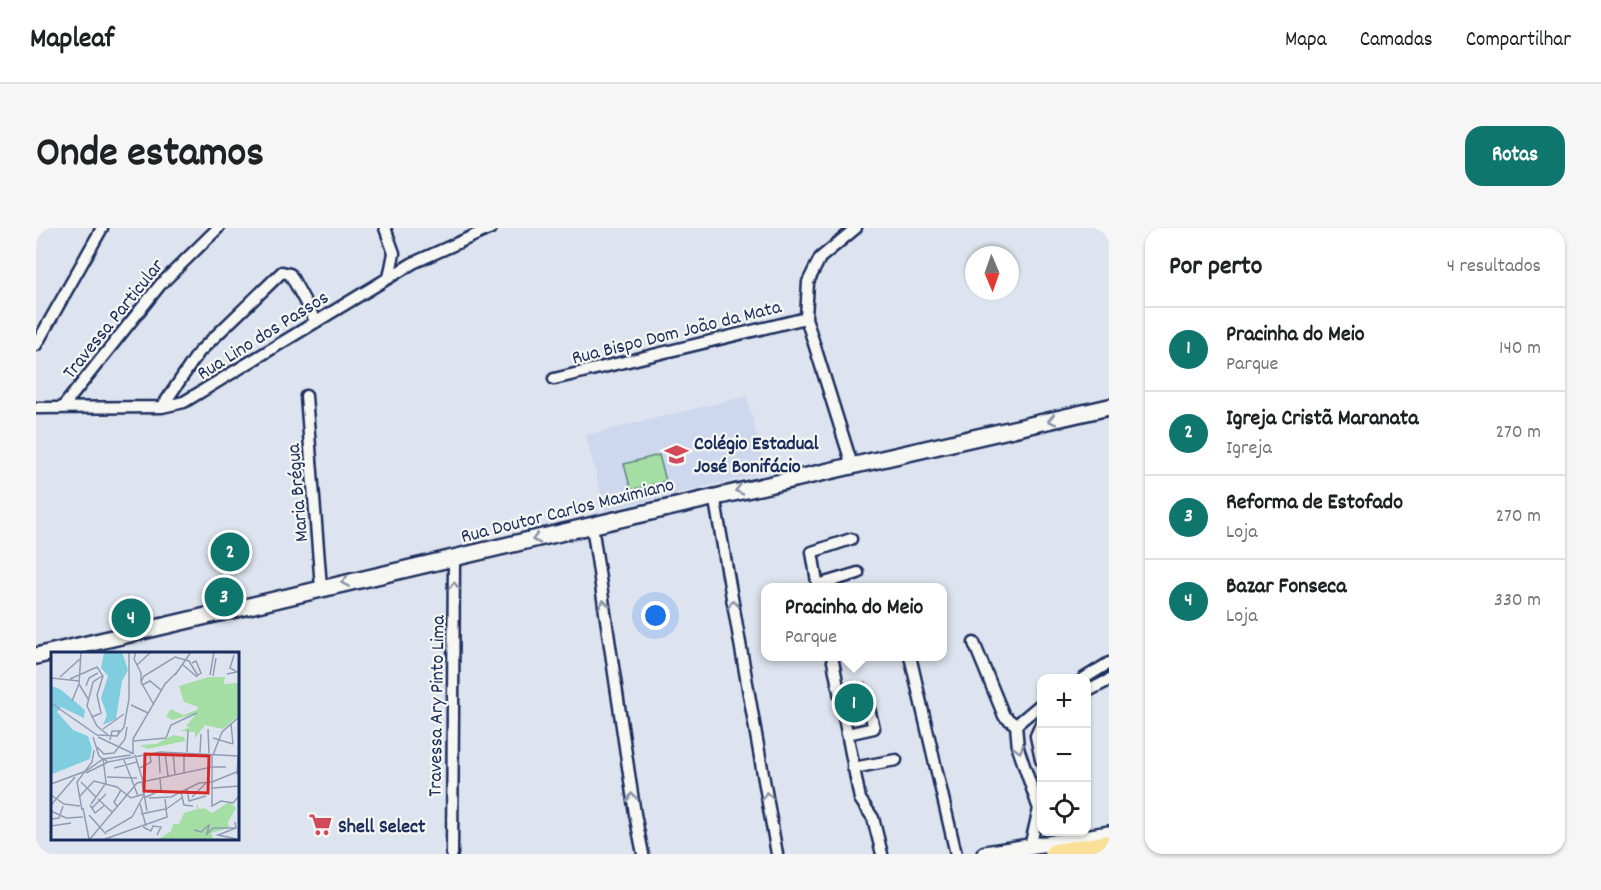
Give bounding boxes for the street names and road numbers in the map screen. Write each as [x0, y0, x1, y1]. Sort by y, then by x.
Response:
street label: Travessa Particular [57, 253, 172, 386]
street label: Rua Lino dos Passos [192, 285, 335, 388]
street label: Rua Bispo Dom João da Mata [569, 294, 785, 373]
street label: Maria Brégua [281, 442, 317, 543]
street label: Rua Doutor Carlos Maximiano [458, 472, 677, 552]
street label: Travessa Ary Pinto Lima [422, 614, 454, 797]

